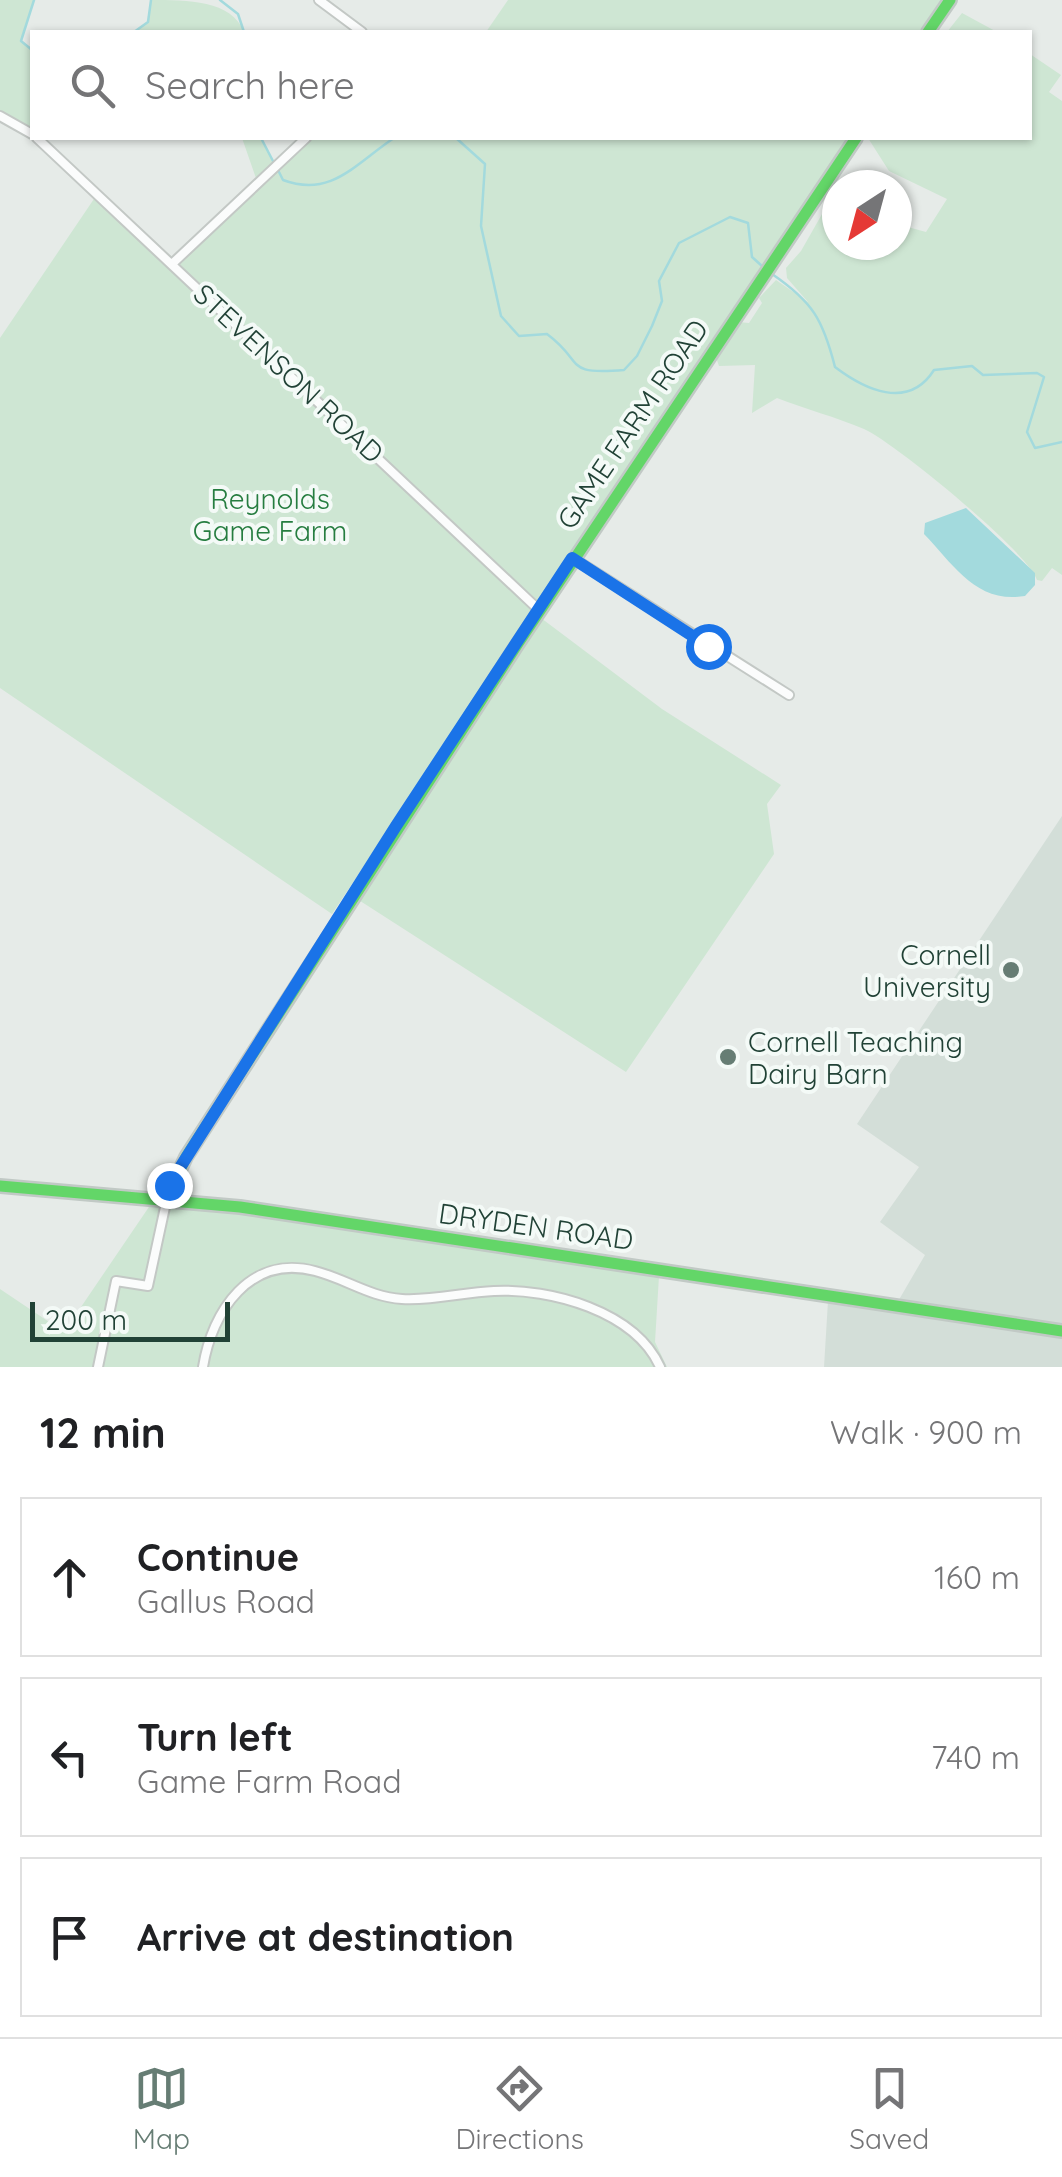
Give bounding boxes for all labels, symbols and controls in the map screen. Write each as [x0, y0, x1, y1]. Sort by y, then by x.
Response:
search box [30, 30, 1032, 140]
icon: search [65, 58, 120, 113]
text: Search here [145, 61, 355, 109]
north arrow [822, 170, 912, 260]
street label: STEVENSON ROAD [187, 276, 391, 470]
street label: GAME FARM ROAD [549, 313, 715, 535]
park label: Reynolds Game Farm [193, 481, 347, 548]
route start [686, 624, 732, 670]
place label: Cornell University [863, 937, 991, 1004]
marker: Cornell University [1000, 959, 1022, 981]
place label: Cornell Teaching Dairy Barn [748, 1024, 963, 1091]
marker: Cornell Teaching Dairy Barn [717, 1046, 739, 1068]
route end [147, 1163, 193, 1209]
street label: DRYDEN ROAD [436, 1195, 636, 1257]
scale bar [30, 1297, 230, 1342]
text: 200 m [45, 1302, 127, 1337]
text: 12 min [40, 1406, 166, 1459]
text: Walk · 900 m [830, 1412, 1022, 1452]
text: Continue [137, 1533, 299, 1581]
icon: ahead [42, 1550, 97, 1605]
text: 160 m [934, 1557, 1020, 1597]
text: Gallus Road [137, 1581, 315, 1621]
text: Turn left [137, 1713, 293, 1761]
icon: left [42, 1730, 97, 1785]
text: 740 m [931, 1737, 1020, 1777]
text: Game Farm Road [137, 1761, 402, 1801]
icon: arrive [42, 1910, 97, 1965]
text: Arrive at destination [137, 1913, 514, 1961]
tab: Map [133, 2061, 190, 2156]
tab: Directions [455, 2061, 584, 2156]
tab: Saved [849, 2061, 929, 2156]

